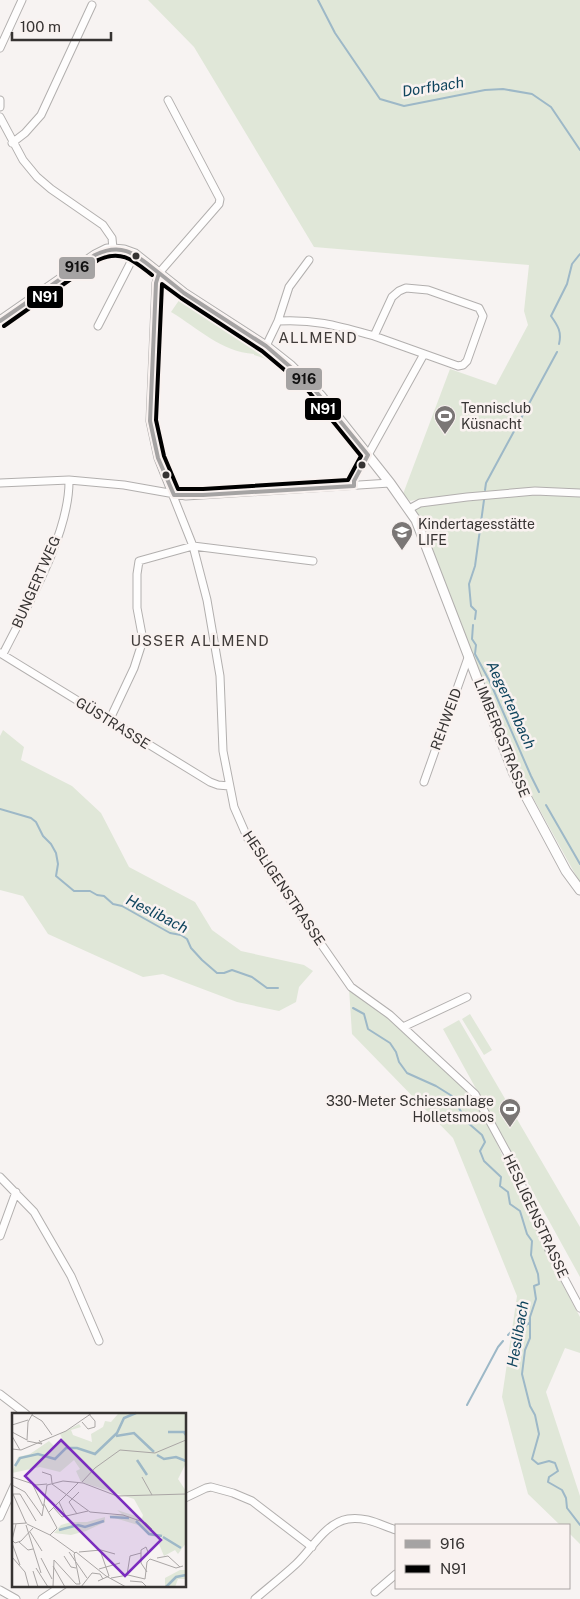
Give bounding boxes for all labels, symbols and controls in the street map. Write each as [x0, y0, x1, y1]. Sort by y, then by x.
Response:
scale bar [12, 10, 111, 42]
text: 100 m [20, 18, 61, 35]
water label: Dorfbach [401, 73, 465, 100]
unlabelled marker [131, 251, 141, 261]
line badge: 916 [58, 256, 96, 280]
text: 916 [65, 259, 89, 275]
line badge: N91 [26, 285, 64, 309]
text: N91 [32, 289, 58, 305]
district label: ALLMEND [278, 329, 358, 346]
line badge: 916 [285, 367, 323, 391]
text: 916 [292, 371, 316, 387]
line badge: N91 [304, 397, 342, 421]
place label: Tennisclub Küsnacht [461, 400, 531, 432]
text: N91 [310, 401, 336, 417]
sports icon: Tennisclub Küsnacht [433, 404, 457, 435]
unlabelled marker [357, 460, 367, 470]
unlabelled marker [161, 470, 171, 480]
place label: Kindertagesstätte LIFE [418, 516, 535, 548]
school or university icon: Kindertagesstätte LIFE [390, 520, 414, 551]
street label: BUNGERTWEG [9, 533, 63, 631]
district label: USSER ALLMEND [130, 632, 270, 649]
water label: Aegertenbach [484, 658, 539, 752]
street label: LIMBERGSTRASSE [471, 676, 533, 800]
street label: REHWEID [427, 686, 465, 752]
street label: GÜSTRASSE [73, 692, 154, 752]
street label: HESLIGENSTRASSE [240, 828, 328, 948]
water label: Heslibach [123, 891, 191, 936]
place label: 330-Meter Schiessanlage Holletsmoos [326, 1093, 494, 1125]
sports icon: 330-Meter Schiessanlage Holletsmoos [498, 1097, 522, 1128]
street label: HESLIGENSTRASSE [500, 1152, 572, 1280]
water label: Heslibach [503, 1299, 532, 1369]
inset map [12, 1413, 186, 1586]
legend [395, 1524, 570, 1589]
text: 916 [440, 1535, 465, 1552]
text: N91 [440, 1560, 467, 1577]

